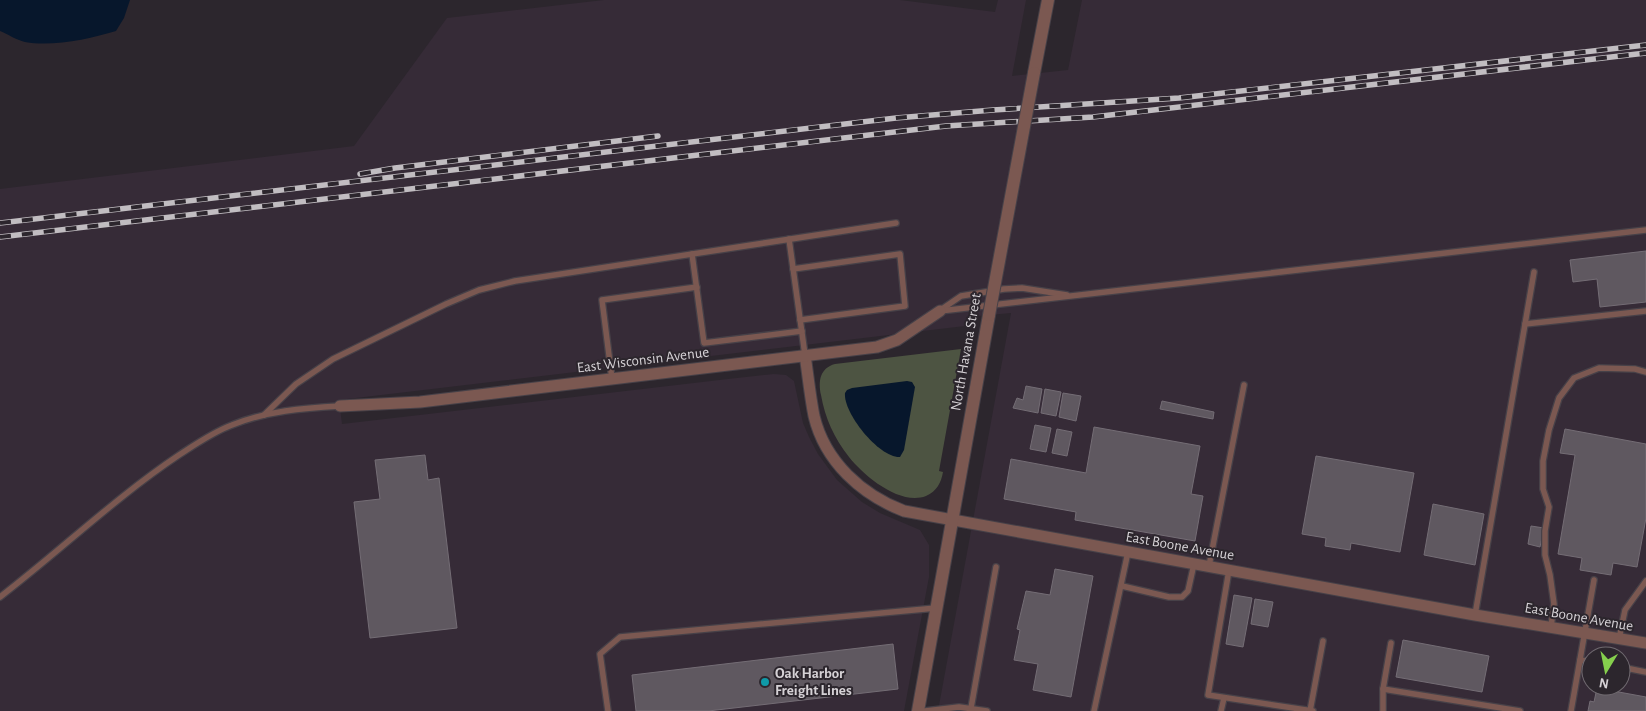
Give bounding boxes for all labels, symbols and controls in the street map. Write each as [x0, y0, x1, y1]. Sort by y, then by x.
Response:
street label: North Havana Street [948, 292, 984, 412]
street label: East Wisconsin Avenue [576, 344, 710, 376]
street label: East Boone Avenue [1125, 529, 1236, 563]
street label: East Boone Avenue [1524, 600, 1635, 634]
north arrow [1581, 646, 1631, 696]
place label: Oak Harbor Freight Lines [775, 666, 852, 698]
text: N [1598, 675, 1610, 691]
marker: Oak Harbor Freight Lines [759, 676, 771, 688]

